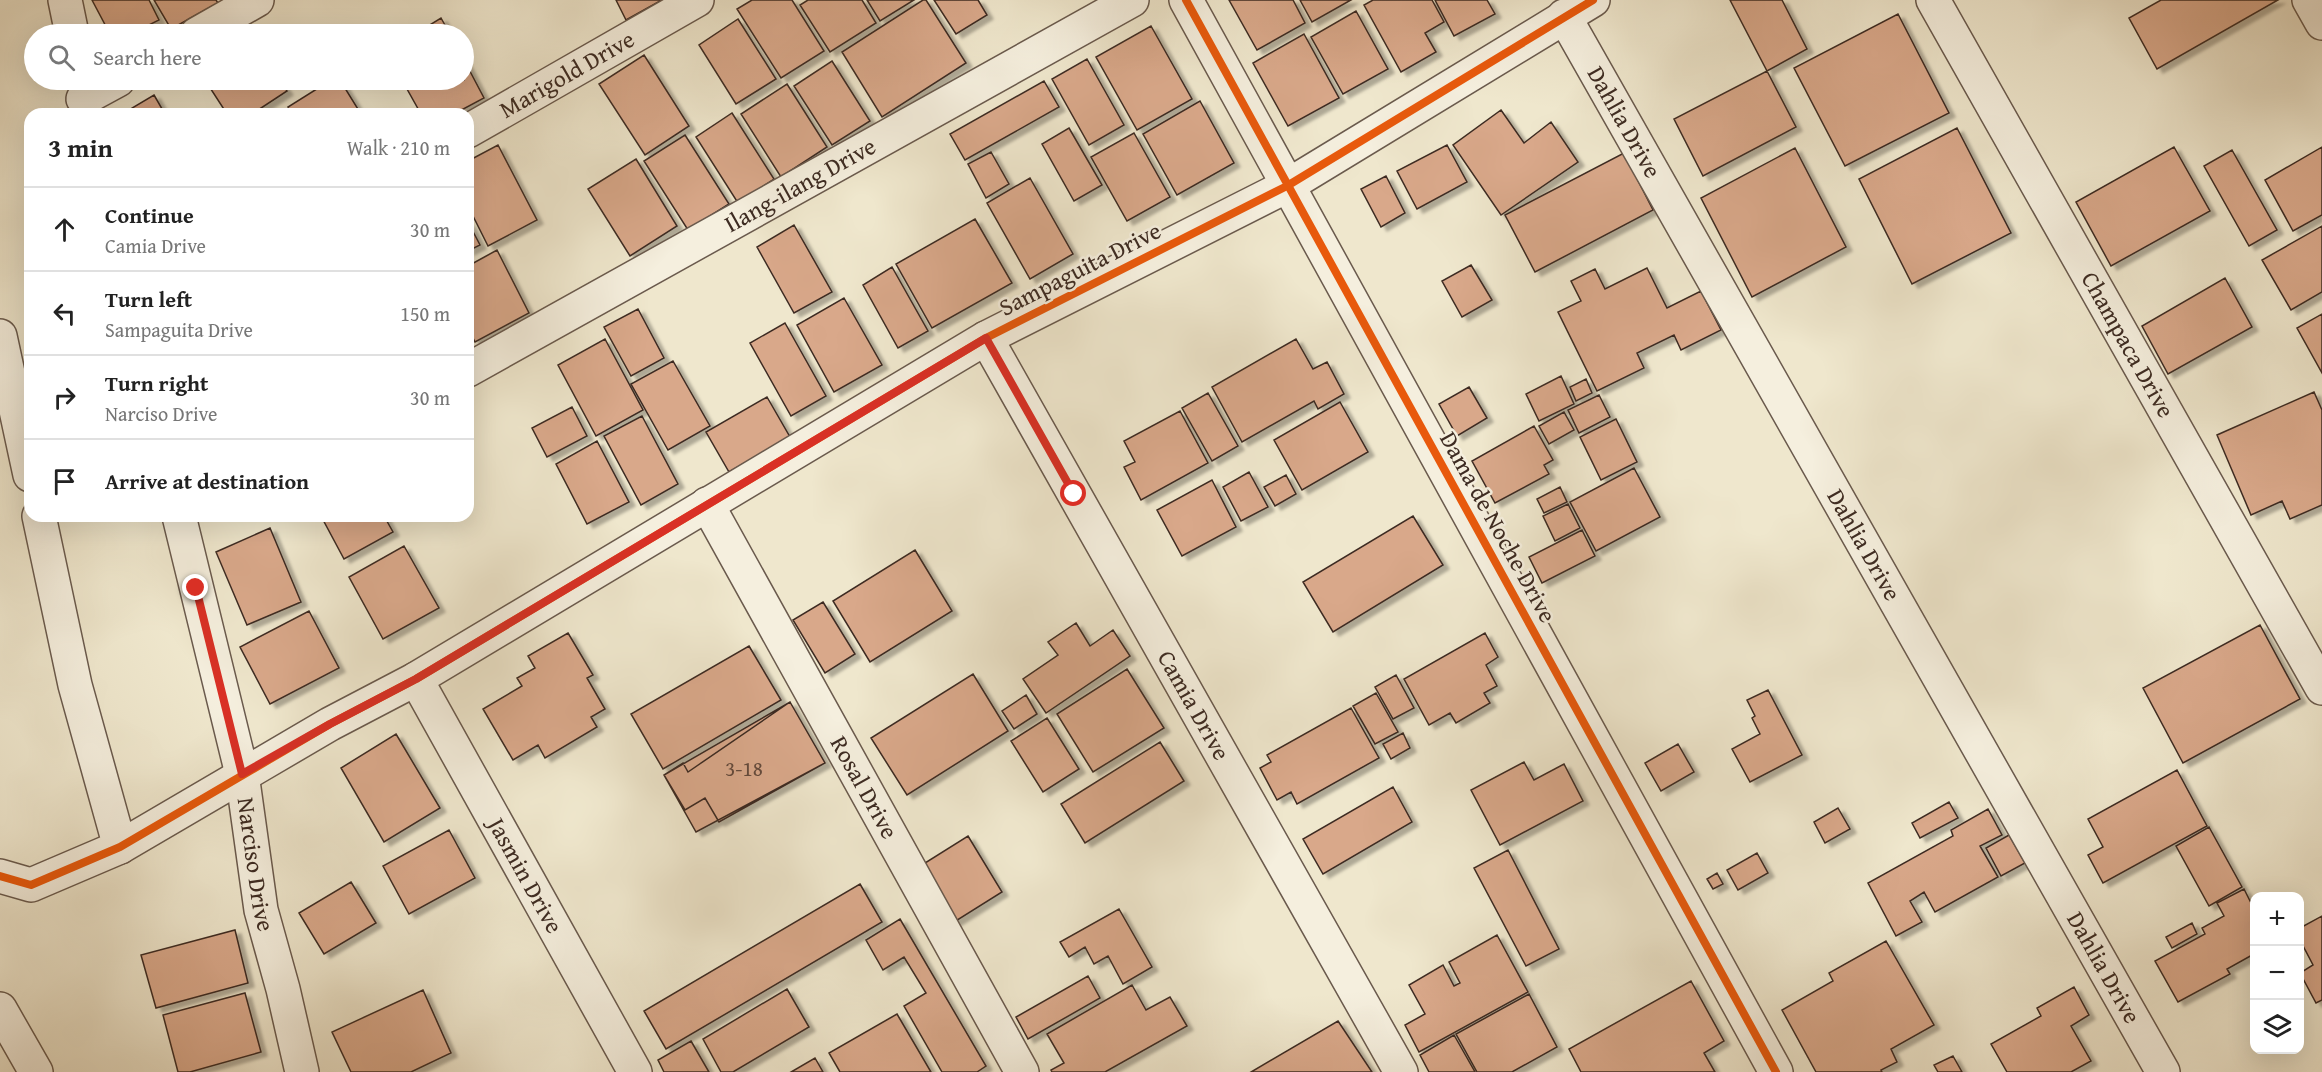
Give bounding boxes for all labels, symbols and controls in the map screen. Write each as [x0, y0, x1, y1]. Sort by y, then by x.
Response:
street label: Marigold Drive [493, 21, 641, 127]
search box [24, 24, 474, 90]
icon: search [45, 41, 78, 74]
text: Search here [93, 41, 202, 73]
street label: Dahlia Drive [1579, 60, 1670, 184]
text: 3 min [48, 128, 113, 167]
street label: Ilang-ilang Drive [718, 128, 882, 241]
text: Walk · 210 m [347, 133, 450, 162]
text: Continue [105, 199, 194, 231]
icon: ahead [48, 213, 81, 246]
street label: Sampaguita Drive [993, 213, 1167, 324]
text: 30 m [410, 215, 450, 244]
text: Camia Drive [105, 231, 206, 260]
street label: Champaca Drive [2073, 265, 2184, 424]
text: Turn left [105, 283, 192, 315]
icon: left [48, 297, 81, 330]
text: 150 m [400, 299, 450, 328]
text: Sampaguita Drive [105, 315, 253, 344]
text: Turn right [105, 367, 208, 399]
icon: right [48, 381, 81, 414]
text: 30 m [410, 383, 450, 412]
text: Narciso Drive [105, 399, 217, 428]
street label: Dama de Noche Drive [1431, 425, 1566, 629]
icon: arrive [48, 465, 81, 498]
text: Arrive at destination [105, 465, 309, 497]
route start [1060, 480, 1086, 506]
street label: Dahlia Drive [1819, 482, 1910, 607]
route end [182, 574, 208, 600]
street label: Camia Drive [1149, 644, 1239, 766]
street label: Rosal Drive [822, 729, 907, 845]
house number: 3-18 [725, 753, 763, 784]
street label: Narciso Drive [228, 795, 284, 935]
street label: Jasmin Drive [478, 808, 572, 939]
map controls [2250, 892, 2304, 1054]
button: + [2250, 892, 2304, 946]
street label: Dahlia Drive [2059, 905, 2150, 1030]
button: − [2250, 946, 2304, 1000]
button: layers [2250, 1000, 2304, 1054]

